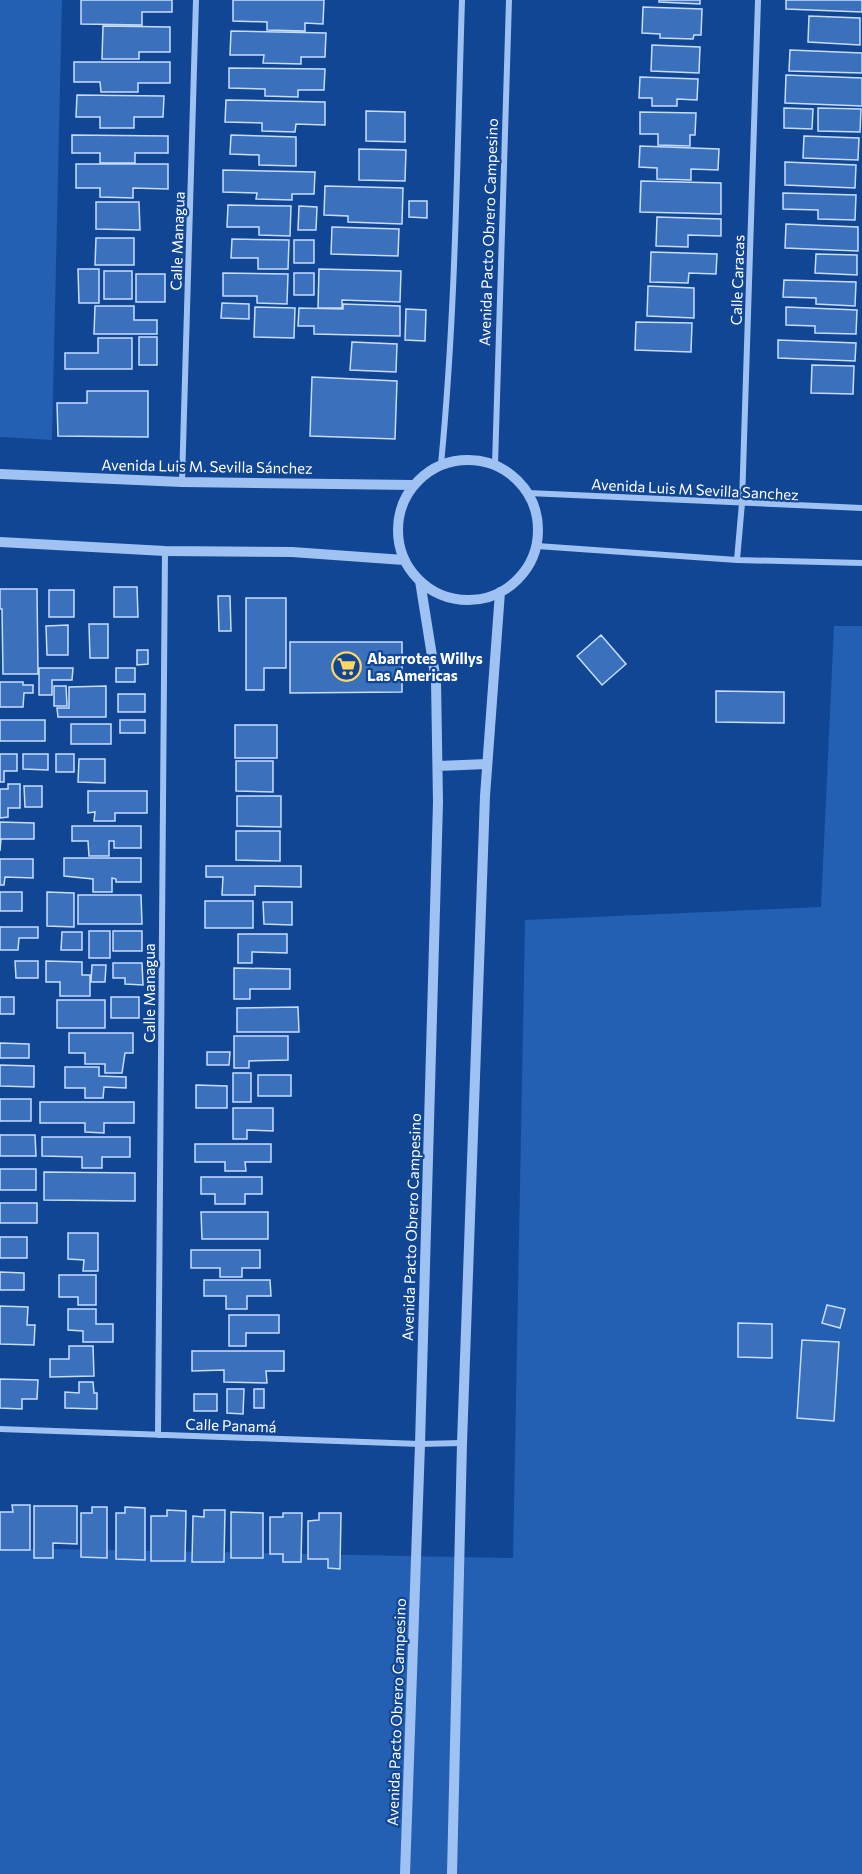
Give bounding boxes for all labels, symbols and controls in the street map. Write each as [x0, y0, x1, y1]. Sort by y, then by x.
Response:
street label: Avenida Pacto Obrero Campesino [475, 118, 501, 346]
street label: Calle Managua [166, 191, 188, 291]
street label: Calle Caracas [726, 234, 748, 325]
street label: Avenida Luis M. Sevilla Sánchez [101, 455, 313, 477]
street label: Avenida Luis M Sevilla Sanchez [591, 475, 799, 503]
place label: Abarrotes Willys Las Americas [367, 649, 483, 684]
supermarket icon: Abarrotes Willys Las Americas [330, 651, 362, 683]
street label: Calle Managua [140, 943, 158, 1043]
street label: Avenida Pacto Obrero Campesino [398, 1113, 424, 1341]
street label: Calle Panamá [185, 1414, 277, 1436]
street label: Avenida Pacto Obrero Campesino [383, 1598, 409, 1826]

